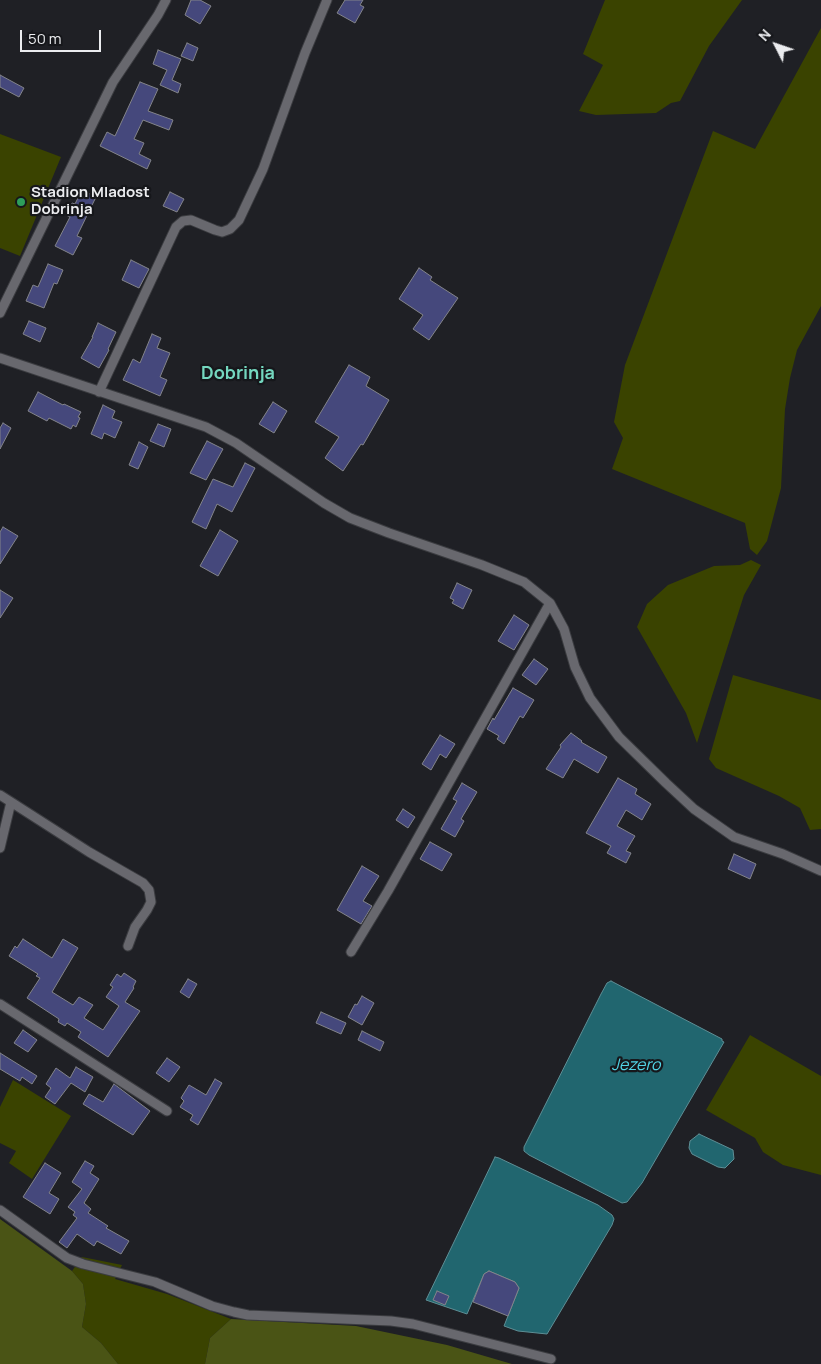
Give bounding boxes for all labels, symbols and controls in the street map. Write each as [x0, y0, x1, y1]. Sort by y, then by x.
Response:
scale bar [22, 20, 104, 52]
north arrow [751, 20, 801, 70]
text: N [754, 25, 775, 45]
text: 50 m [28, 28, 62, 49]
place label: Stadion Mladost Dobrinja [31, 184, 150, 219]
marker: Stadion Mladost Dobrinja [15, 196, 27, 208]
district label: Dobrinja [201, 363, 275, 385]
water label: Jezero [611, 1056, 661, 1076]

